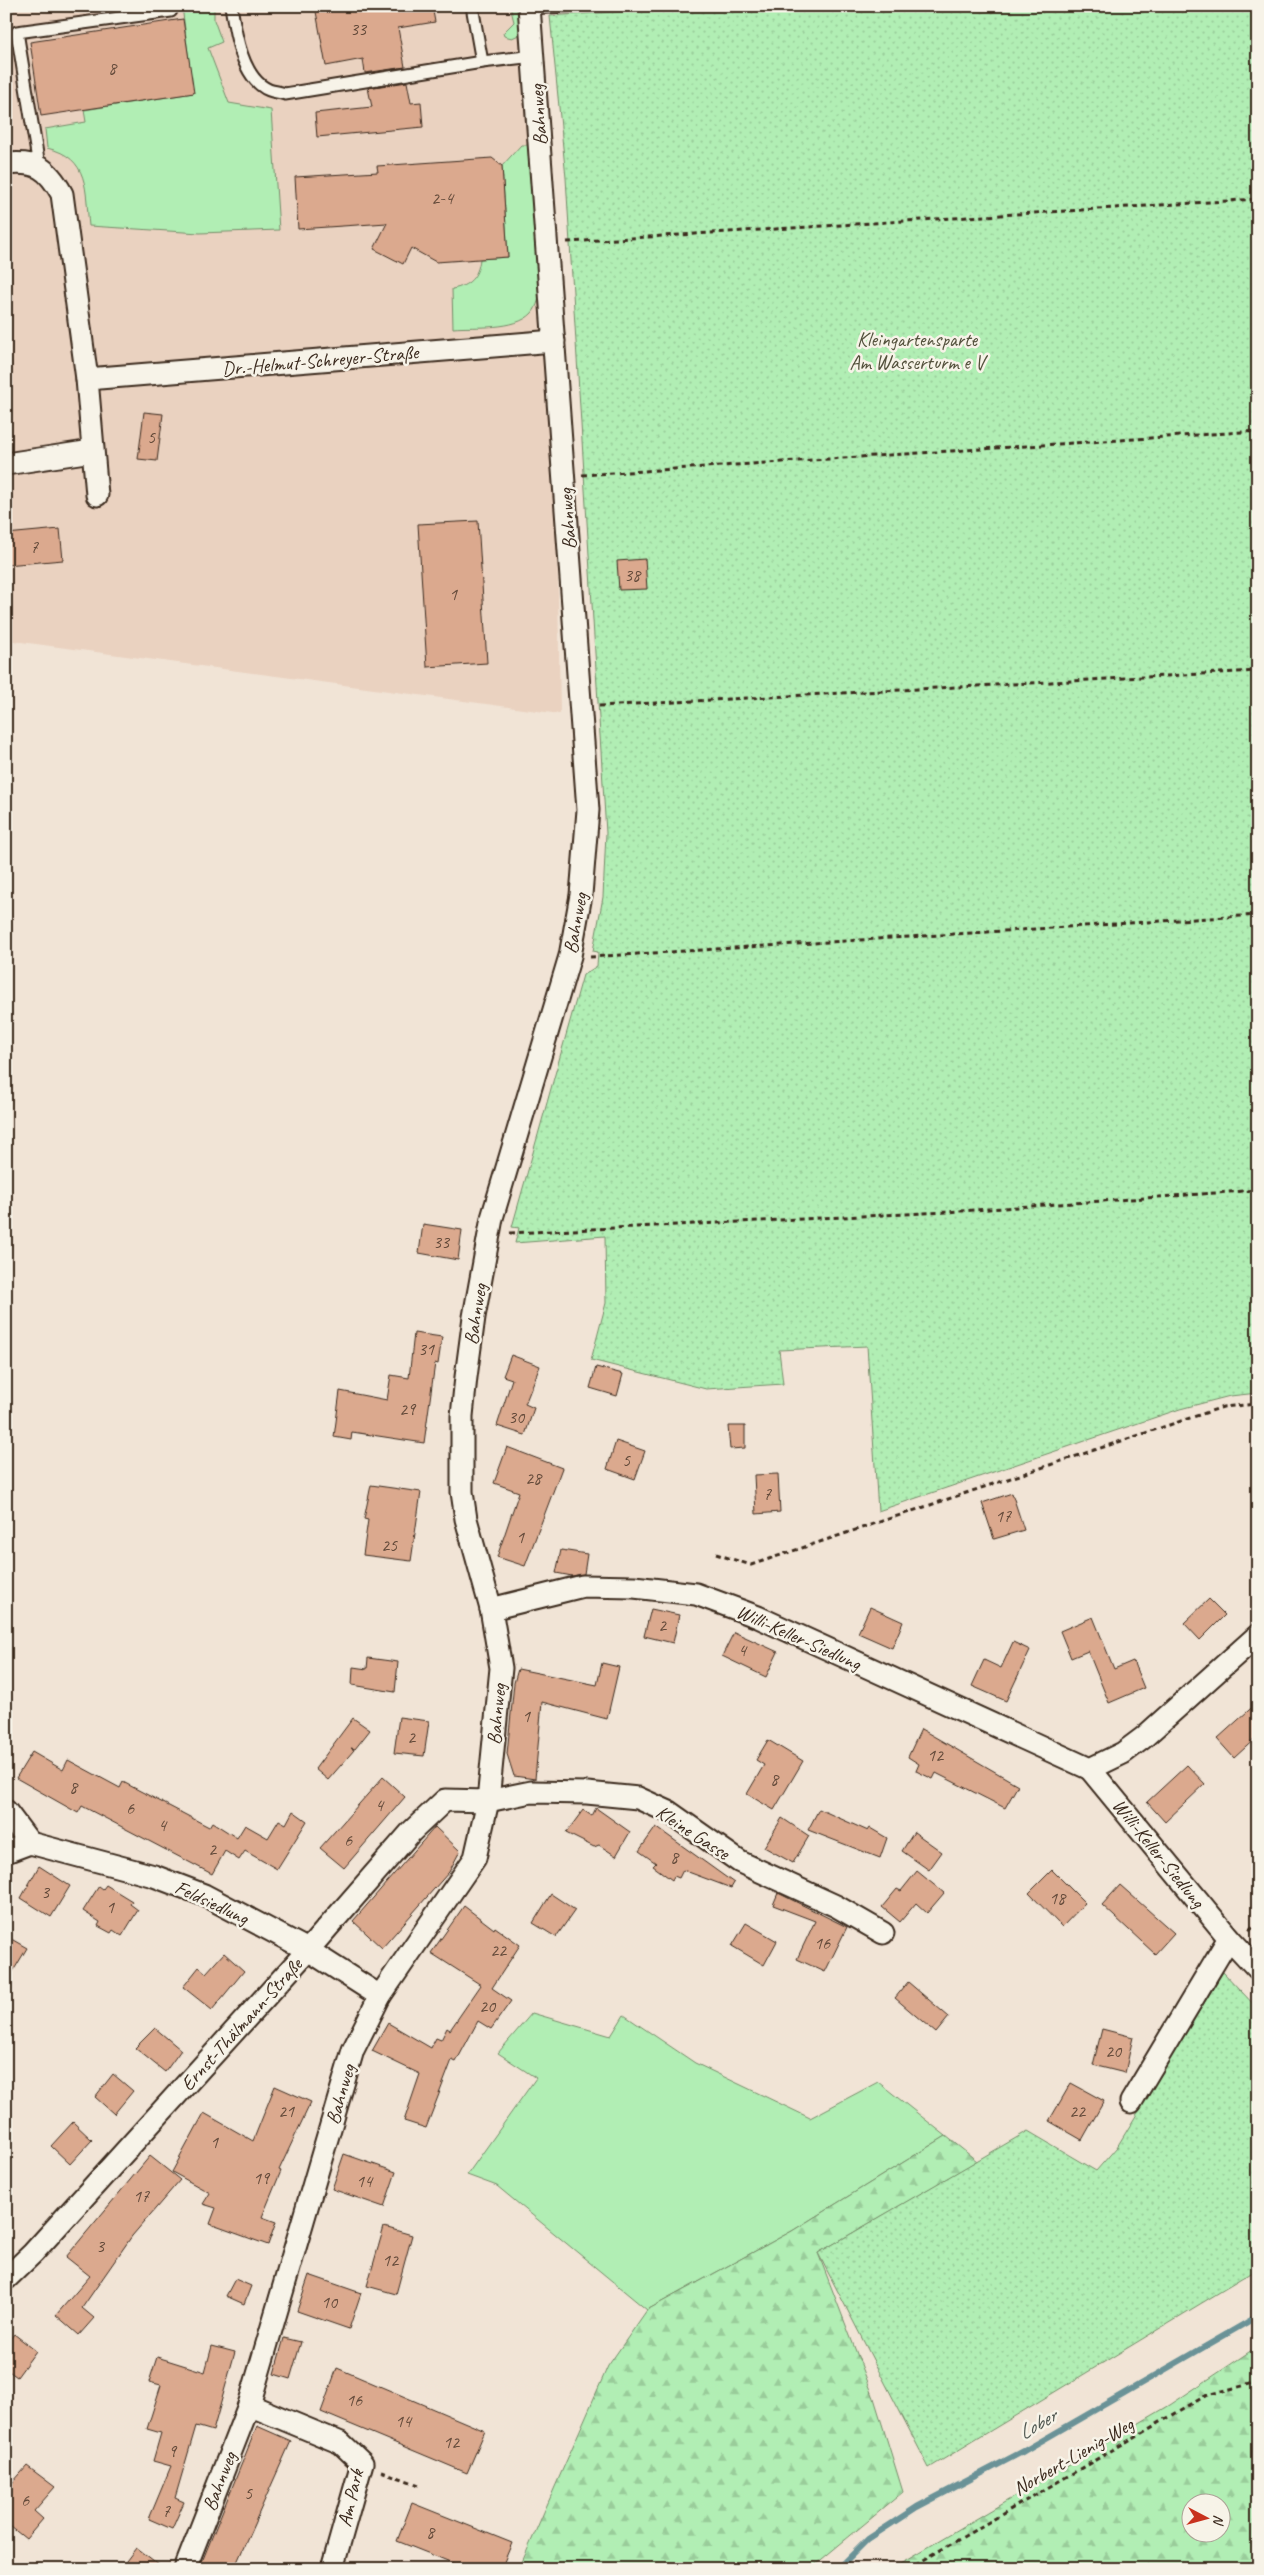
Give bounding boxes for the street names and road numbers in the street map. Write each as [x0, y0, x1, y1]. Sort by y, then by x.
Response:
street label: Bahnweg [524, 83, 553, 146]
street label: Dr.-Helmut-Schreyer-Straße [221, 339, 421, 382]
street label: Bahnweg [553, 487, 582, 550]
street label: Bahnweg [558, 890, 593, 955]
street label: Bahnweg [458, 1281, 493, 1346]
street label: Willi-Keller-Siedlung [733, 1599, 866, 1676]
street label: Bahnweg [481, 1682, 512, 1746]
street label: Willi-Keller-Siedlung [1107, 1793, 1211, 1914]
street label: Kleine Gasse [651, 1799, 735, 1866]
street label: Feldsiedlung [171, 1875, 253, 1931]
street label: Ernst-Thälmann-Straße [175, 1952, 309, 2096]
street label: Bahnweg [320, 2060, 361, 2127]
street label: Norbert-Lienig-Weg [1008, 2411, 1139, 2501]
street label: Bahnweg [197, 2447, 242, 2514]
street label: Am Park [332, 2465, 370, 2529]

